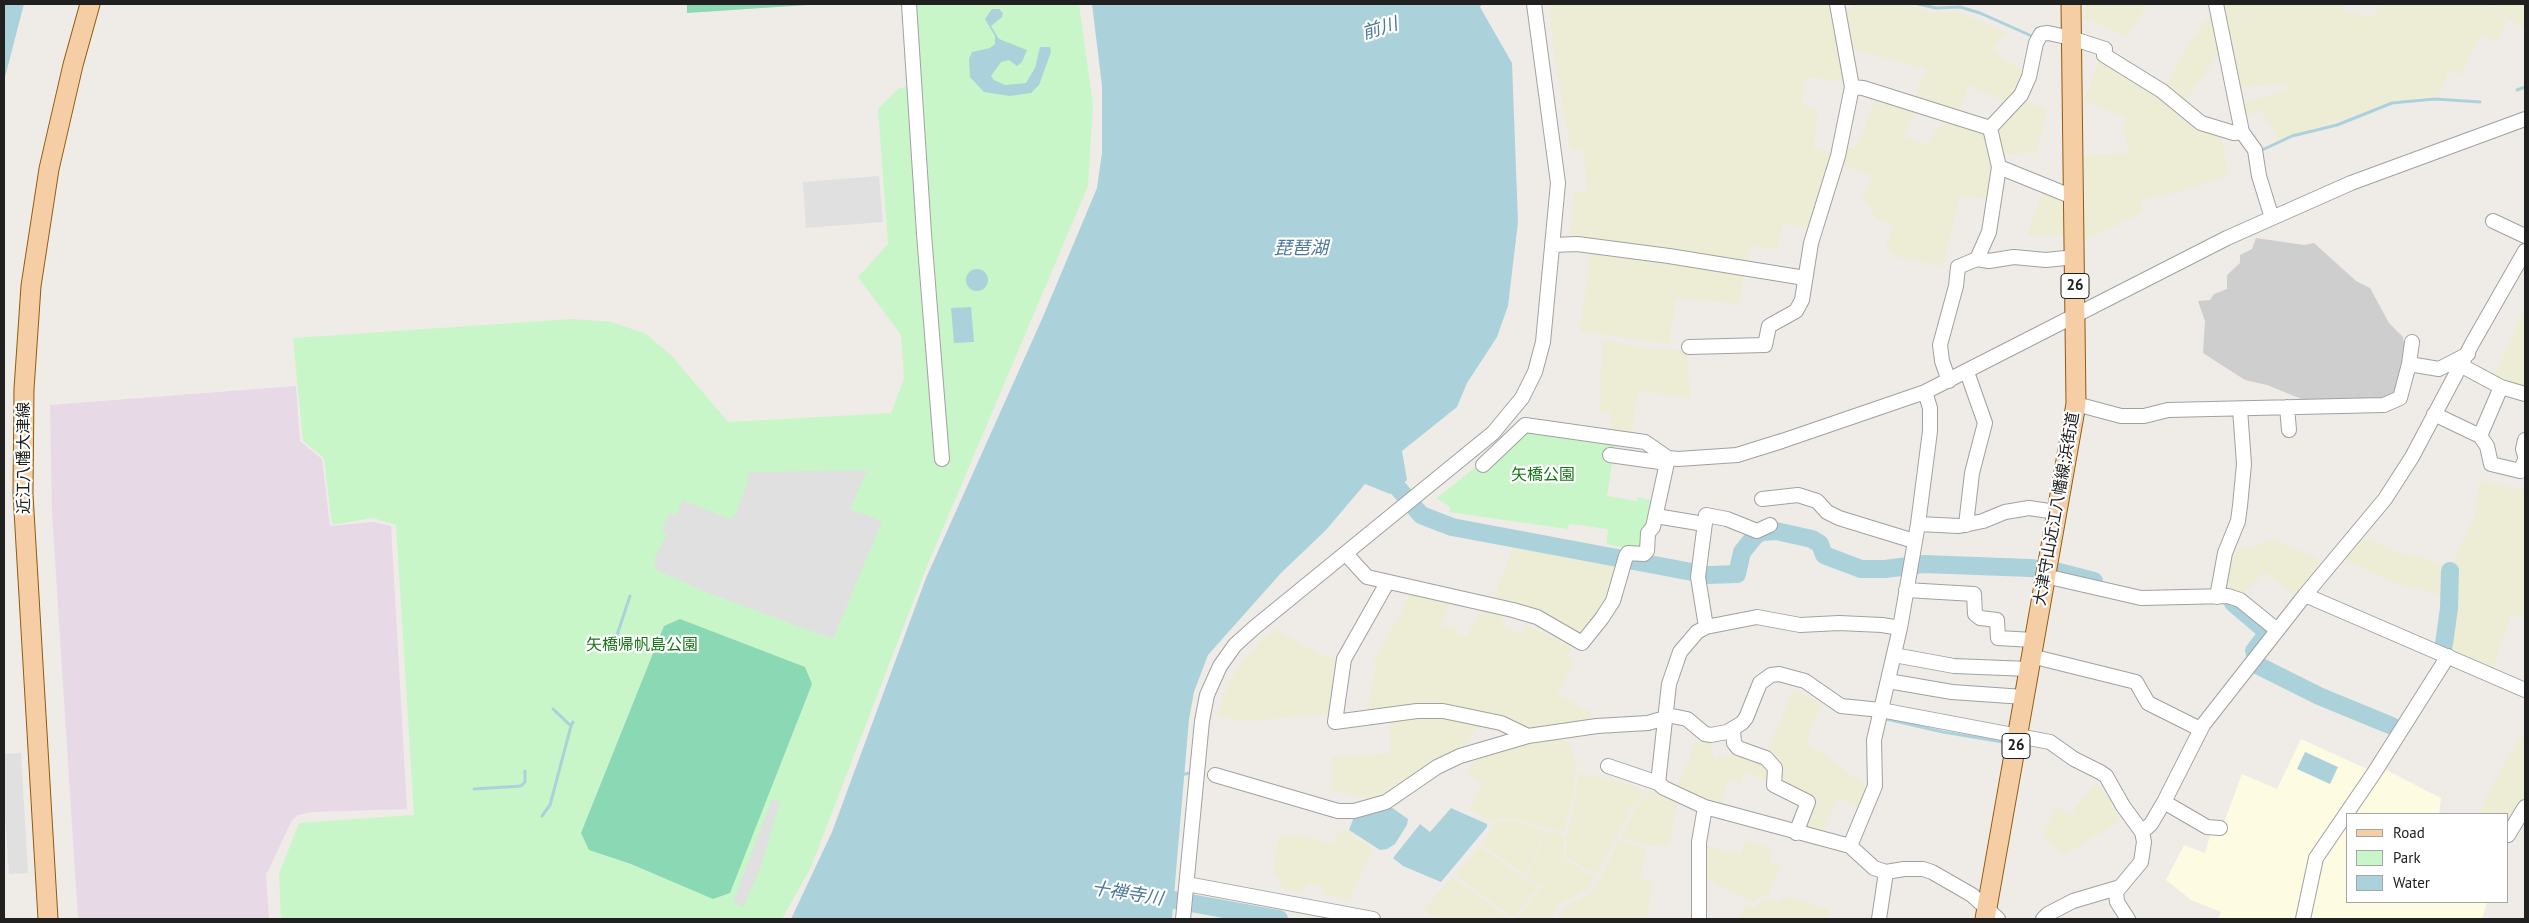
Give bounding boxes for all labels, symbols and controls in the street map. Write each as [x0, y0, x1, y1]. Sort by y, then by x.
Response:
water label: 前川 [1360, 13, 1400, 45]
water label: 琵琶湖 [1274, 238, 1328, 260]
road number: 26 [2061, 274, 2089, 298]
street label: 近江八幡大津線 [14, 402, 34, 514]
street label: 大津守山近江八幡線;浜街道 [2031, 411, 2083, 607]
park label: 矢橋公園 [1511, 465, 1575, 485]
park label: 矢橋帰帆島公園 [586, 635, 698, 655]
road number: 26 [2002, 734, 2030, 758]
legend [2346, 813, 2509, 903]
text: Road [2393, 823, 2425, 842]
text: Park [2393, 848, 2421, 867]
text: Water [2393, 873, 2430, 892]
water label: 十禅寺川 [1090, 878, 1164, 910]

